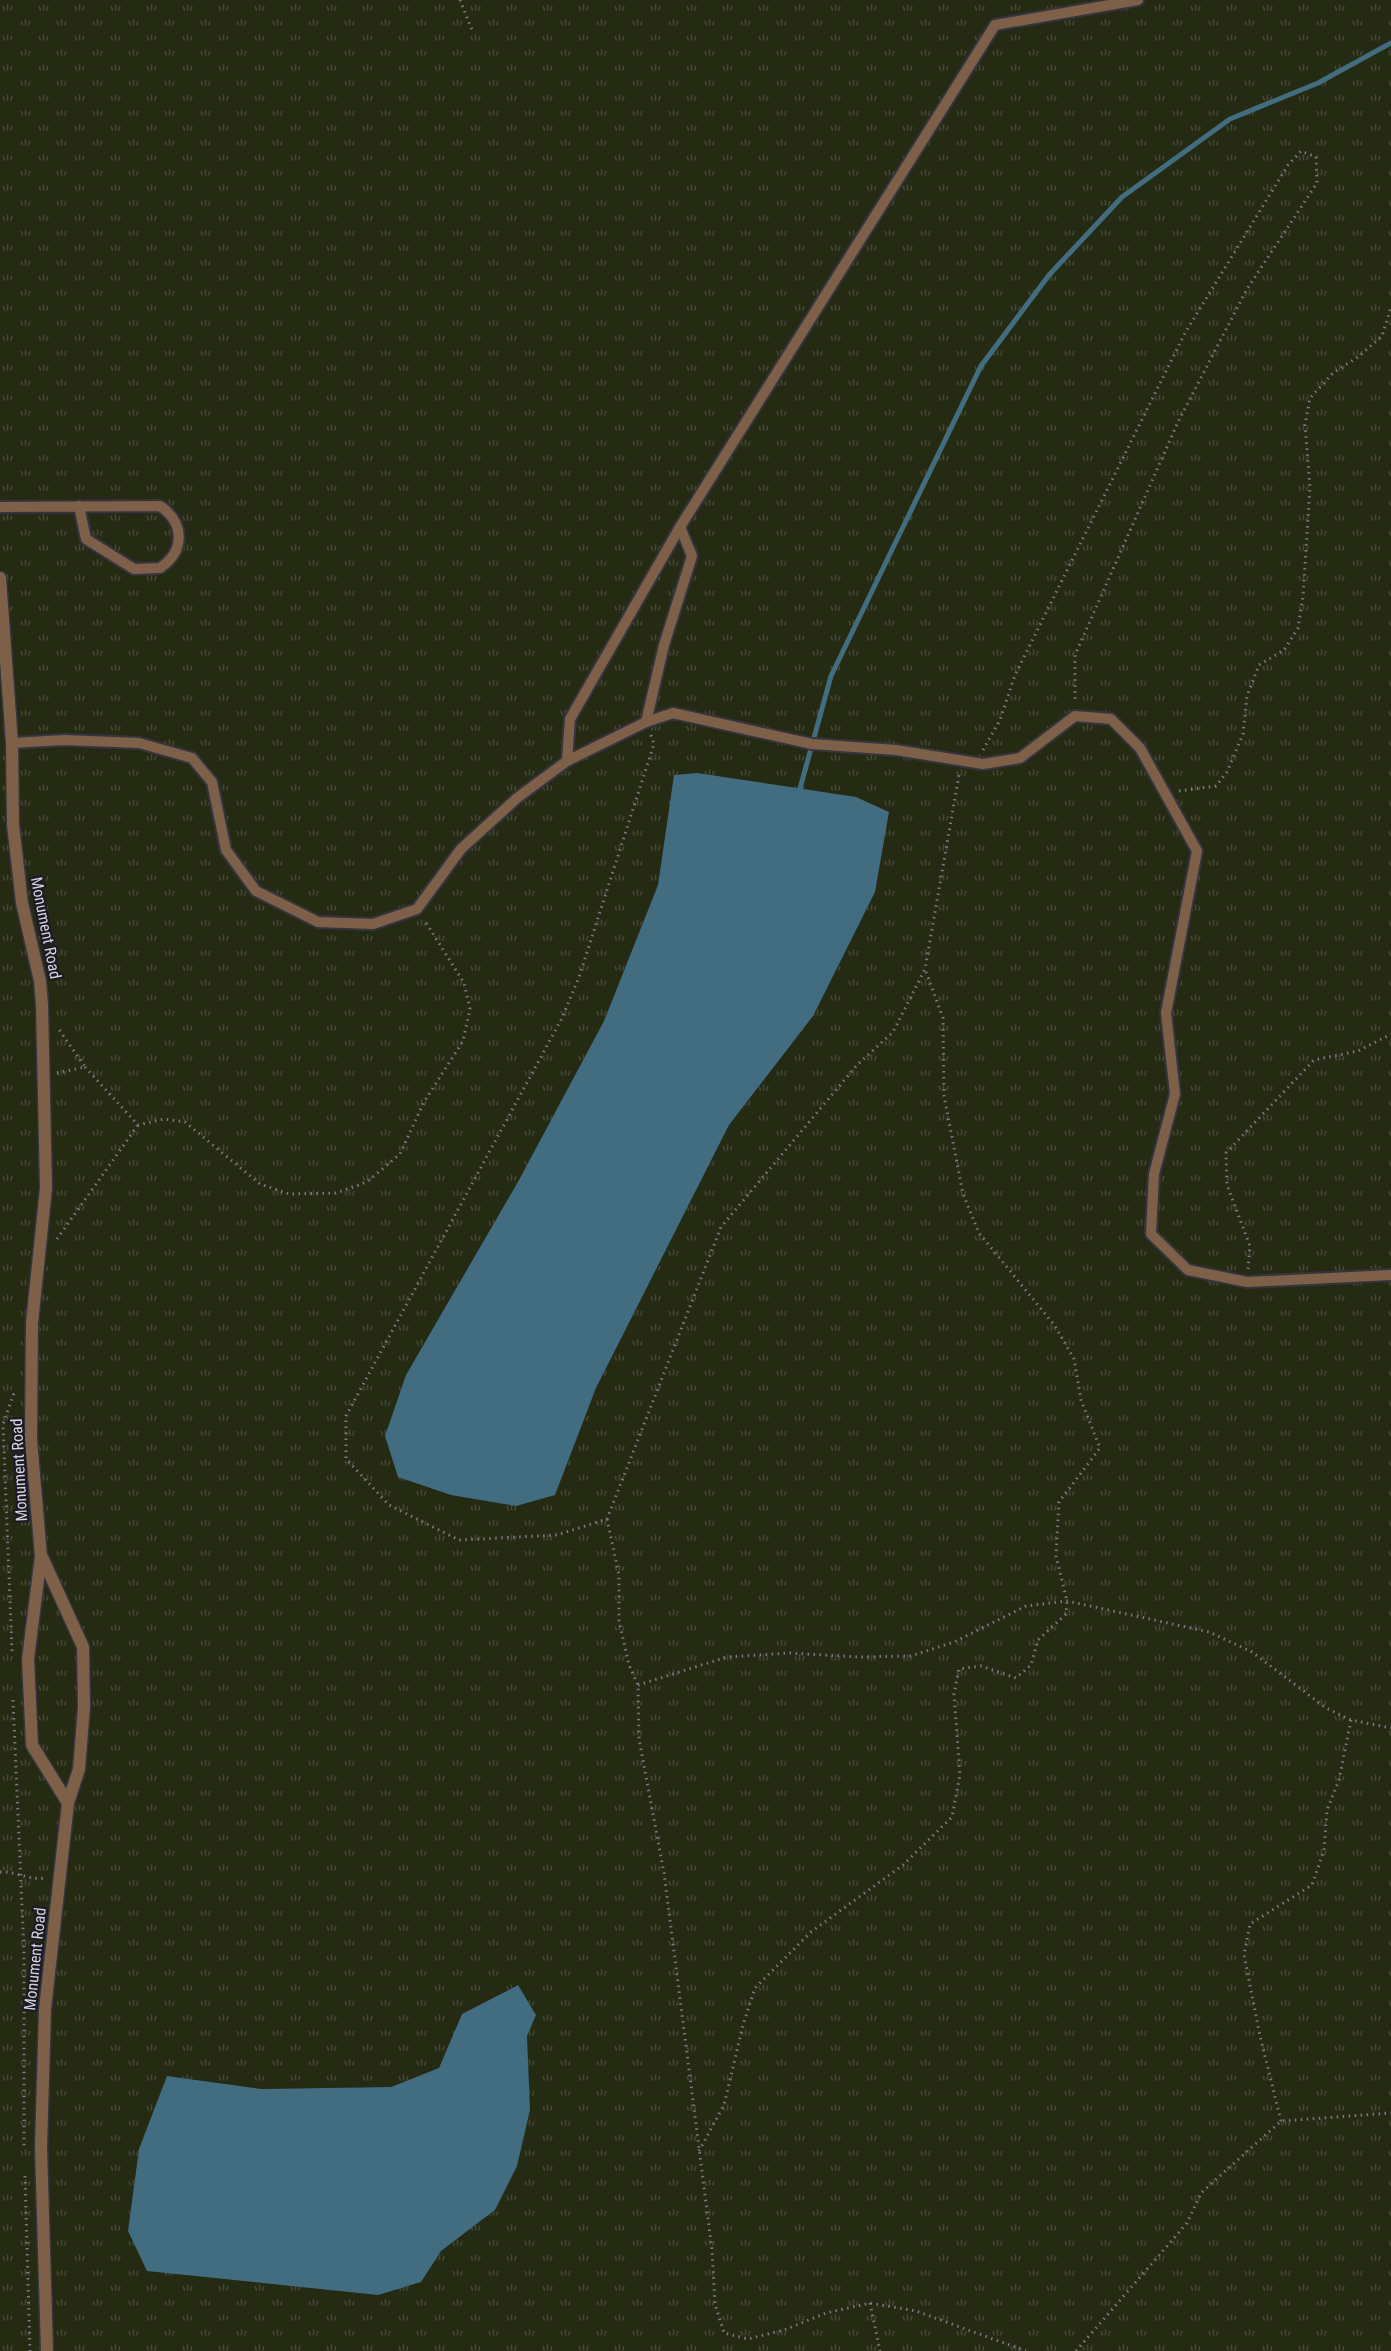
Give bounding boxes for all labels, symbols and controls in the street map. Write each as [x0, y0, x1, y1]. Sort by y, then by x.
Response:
street label: Monument Road [27, 875, 65, 981]
street label: Monument Road [7, 1418, 31, 1522]
street label: Monument Road [20, 1907, 50, 2011]

